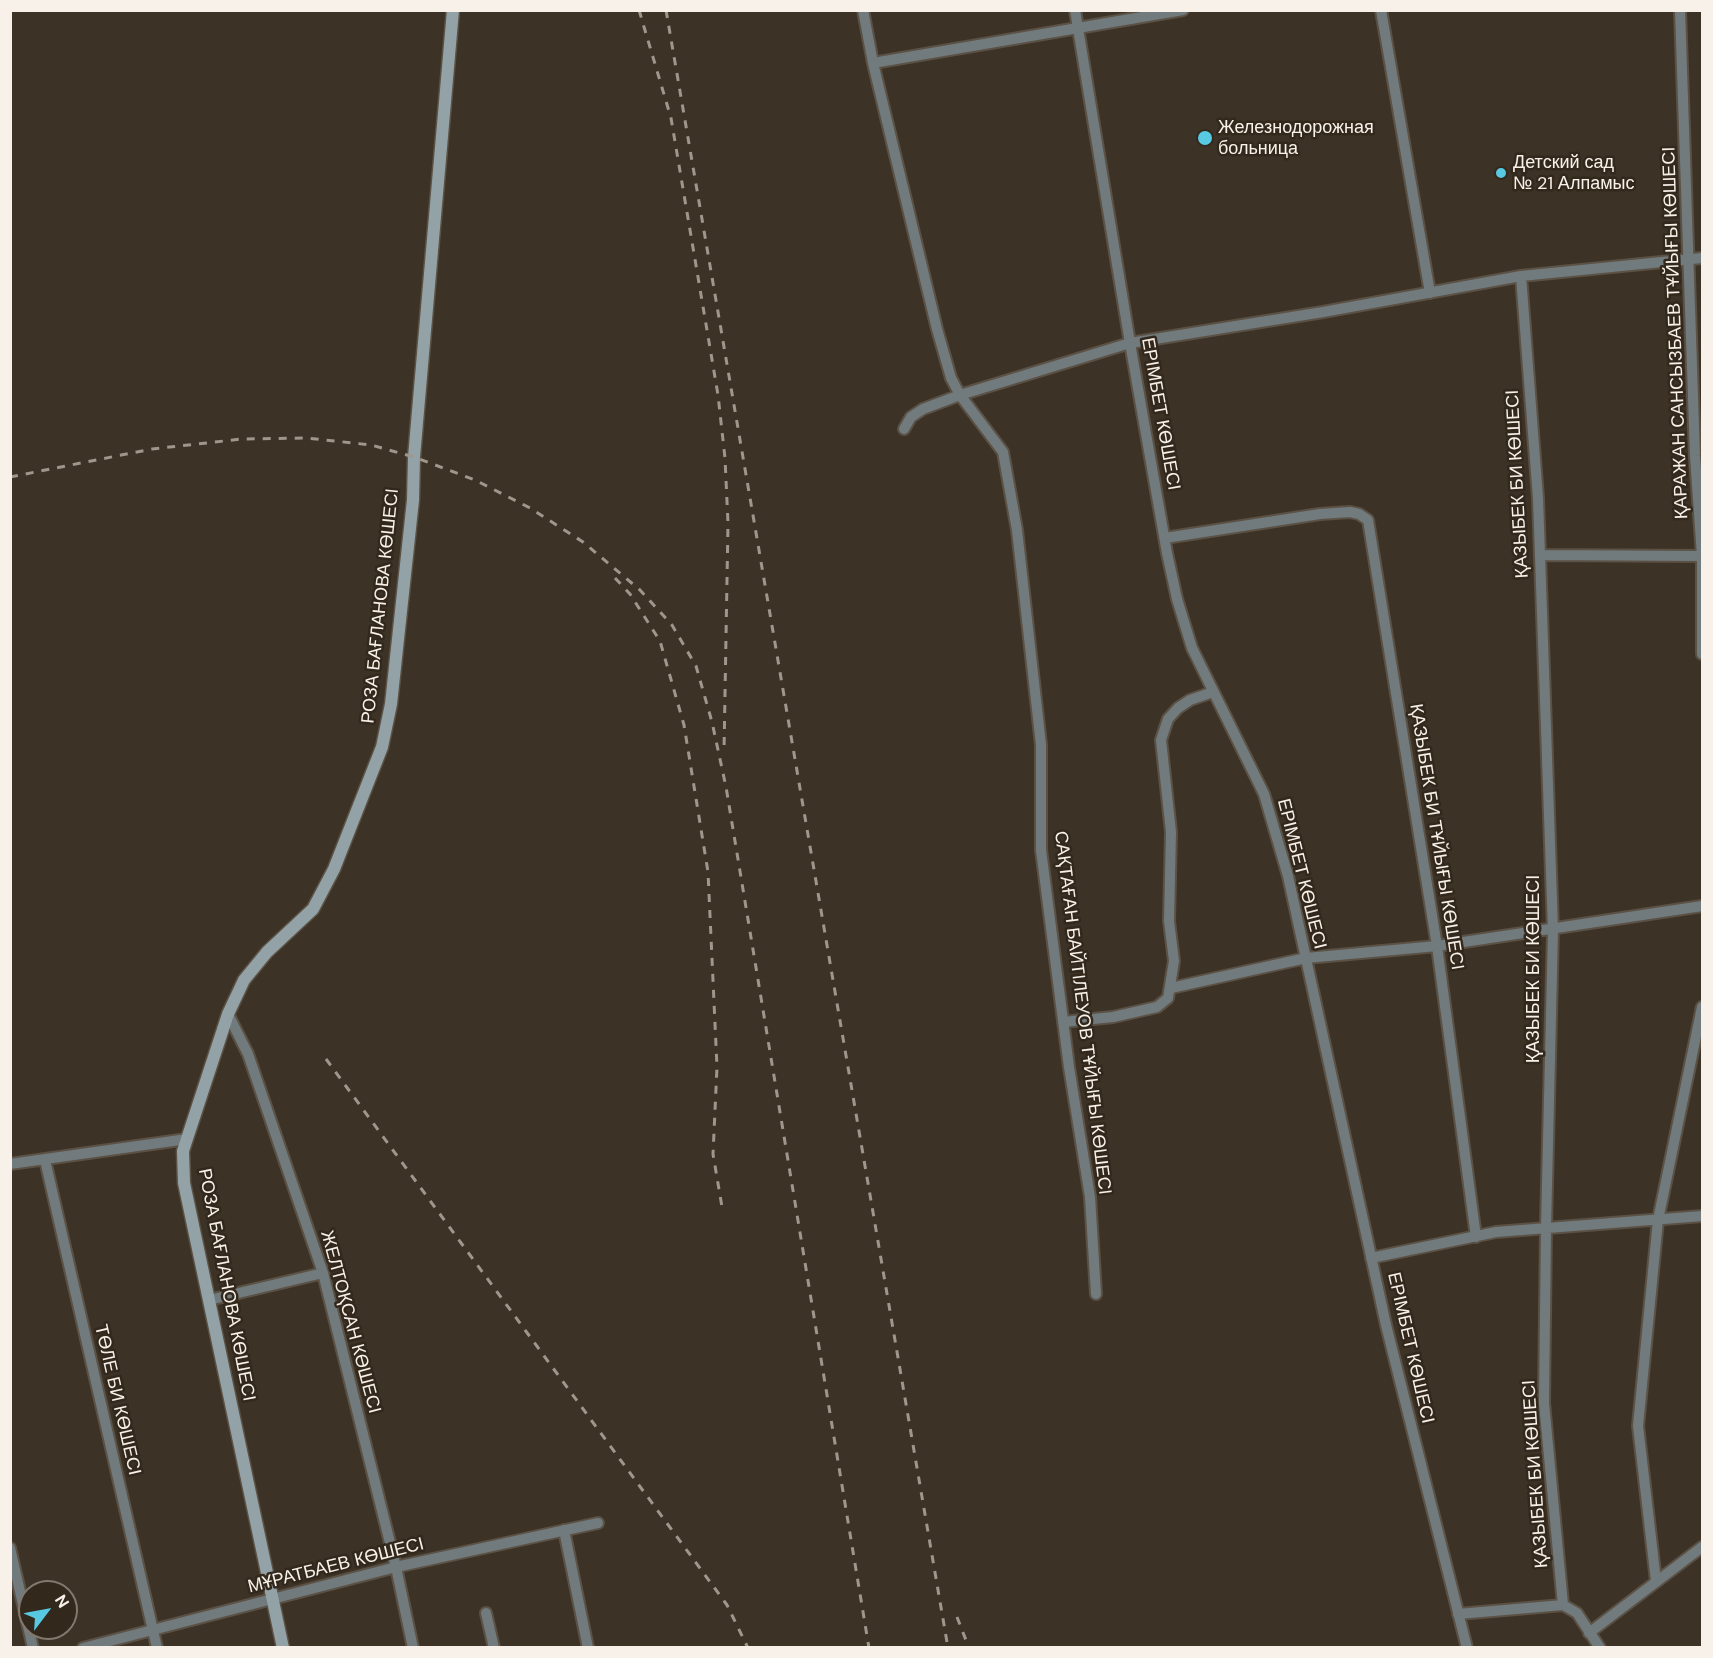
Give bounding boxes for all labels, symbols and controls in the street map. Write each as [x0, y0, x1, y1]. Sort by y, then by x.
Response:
place label: Железнодорожная больница [1218, 117, 1374, 160]
marker: Железнодорожная больница [1196, 129, 1214, 147]
street label: ҚАРАЖАН САНСЫЗБАЕВ ТҰЙЫҒЫ КӨШЕСІ [1659, 146, 1693, 520]
place label: Детский сад № 21 Алпамыс [1513, 152, 1634, 195]
marker: Детский сад № 21 Алпамыс [1494, 166, 1508, 180]
street label: ЕРІМБЕТ КӨШЕСІ [1136, 336, 1184, 492]
street label: ҚАЗЫБЕК БИ КӨШЕСІ [1502, 389, 1534, 579]
street label: РОЗА БАҒЛАНОВА КӨШЕСІ [358, 487, 404, 725]
street label: ҚАЗЫБЕК БИ ТҰЙЫҒЫ КӨШЕСІ [1404, 702, 1468, 972]
street label: ЕРІМБЕТ КӨШЕСІ [1272, 796, 1330, 952]
street label: САҚТАҒАН БАЙТІЛЕУОВ ТҰЙЫҒЫ КӨШЕСІ [1049, 830, 1115, 1196]
street label: ҚАЗЫБЕК БИ КӨШЕСІ [1523, 875, 1545, 1063]
street label: РОЗА БАҒЛАНОВА КӨШЕСІ [193, 1167, 259, 1403]
street label: ЖЕЛТОҚСАН КӨШЕСІ [315, 1228, 385, 1416]
street label: ЕРІМБЕТ КӨШЕСІ [1382, 1270, 1438, 1426]
street label: ТӨЛЕ БИ КӨШЕСІ [89, 1322, 145, 1478]
street label: ҚАЗЫБЕК БИ КӨШЕСІ [1519, 1379, 1553, 1569]
street label: МҰРАТБАЕВ КӨШЕСІ [246, 1534, 426, 1598]
north arrow [18, 1580, 78, 1640]
text: N [50, 1591, 74, 1612]

